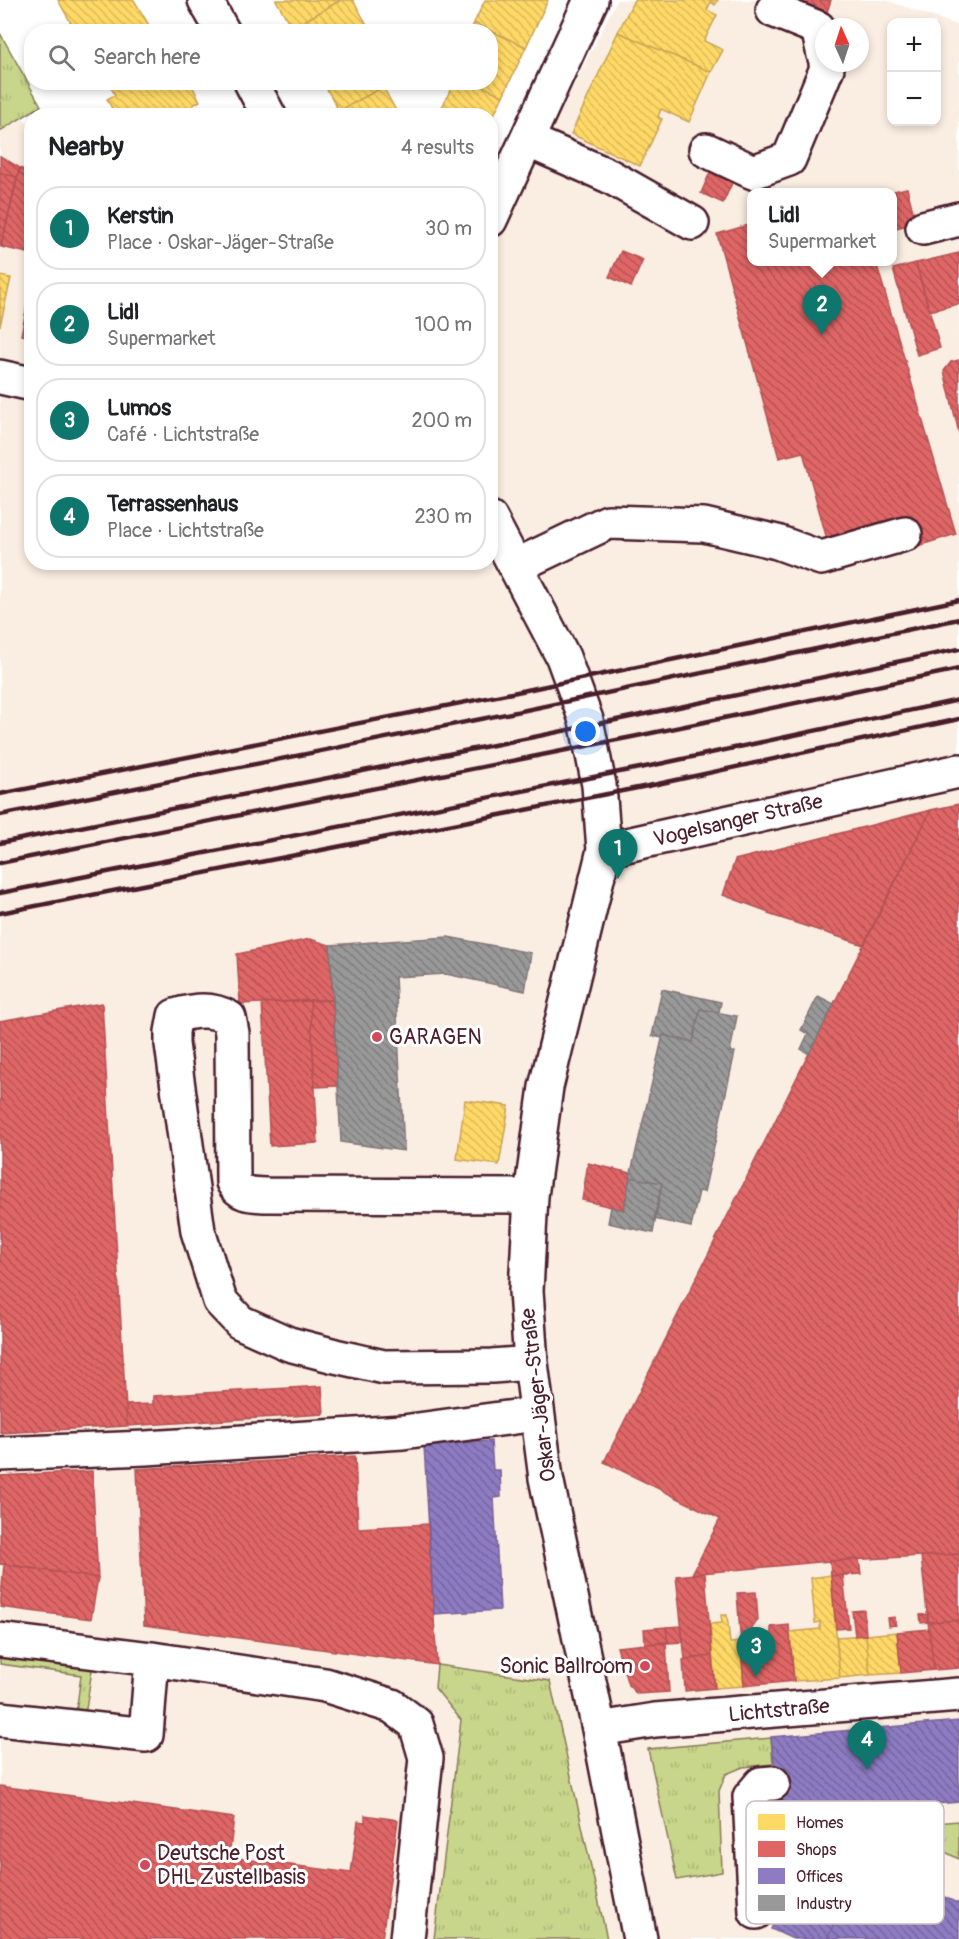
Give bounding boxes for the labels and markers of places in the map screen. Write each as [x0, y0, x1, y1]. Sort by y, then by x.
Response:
pin: 2 [802, 286, 842, 335]
pin: 1 [598, 830, 638, 879]
place label: GARAGEN [389, 1024, 482, 1051]
marker: GARAGEN [370, 1030, 384, 1044]
pin: 3 [736, 1628, 776, 1677]
place label: Sonic Ballroom [500, 1653, 633, 1680]
marker: Sonic Ballroom [638, 1659, 652, 1673]
pin: 4 [848, 1720, 886, 1770]
place label: Deutsche Post DHL Zustellbasis [157, 1840, 306, 1891]
marker: Deutsche Post DHL Zustellbasis [138, 1858, 152, 1872]

